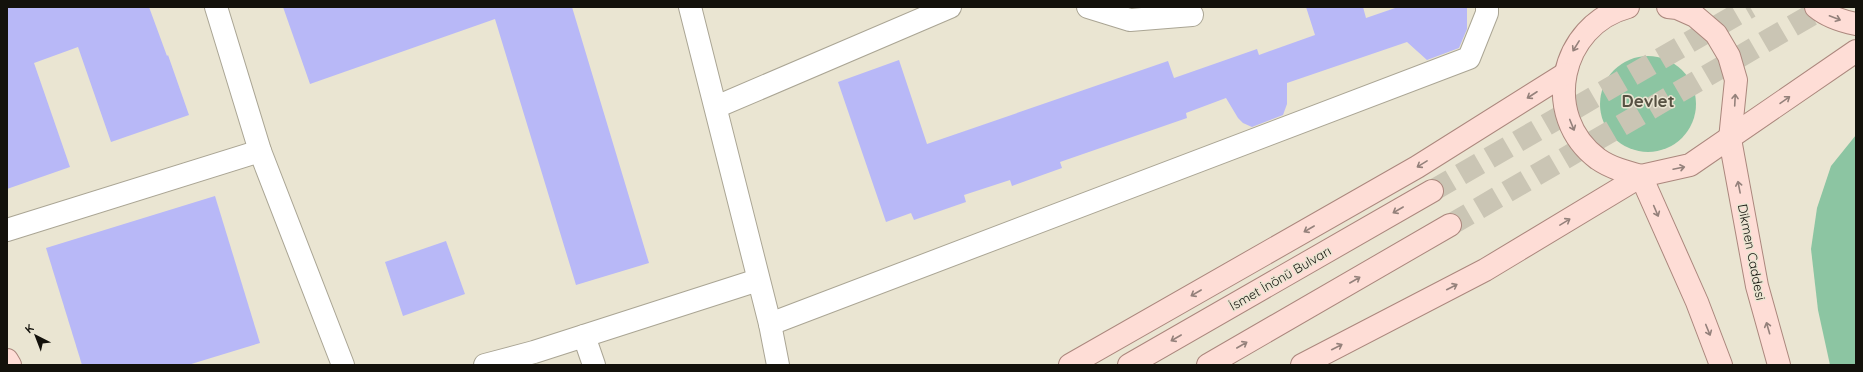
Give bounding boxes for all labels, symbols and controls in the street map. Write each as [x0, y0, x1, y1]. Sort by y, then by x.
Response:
one-way arrow [1828, 15, 1840, 23]
one-way arrow [1572, 40, 1580, 52]
district label: Devlet [1621, 90, 1675, 111]
one-way arrow [1526, 91, 1538, 99]
one-way arrow [1731, 94, 1738, 107]
one-way arrow [1780, 96, 1791, 104]
one-way arrow [1568, 119, 1576, 131]
one-way arrow [1417, 160, 1428, 168]
one-way arrow [1672, 163, 1685, 171]
one-way arrow [1735, 181, 1743, 194]
street label: Dikmen Caddesi [1735, 203, 1769, 301]
one-way arrow [1653, 205, 1660, 217]
one-way arrow [1392, 207, 1404, 215]
one-way arrow [1559, 217, 1571, 225]
one-way arrow [1303, 225, 1315, 233]
street label: İsmet İnönü Bulvarı [1226, 242, 1334, 314]
one-way arrow [1349, 276, 1361, 284]
one-way arrow [1446, 283, 1458, 290]
one-way arrow [1190, 290, 1202, 298]
north arrow [16, 316, 56, 356]
text: K [22, 321, 37, 336]
one-way arrow [1764, 321, 1771, 334]
one-way arrow [1705, 324, 1713, 336]
one-way arrow [1170, 334, 1182, 342]
one-way arrow [1236, 341, 1248, 349]
one-way arrow [1331, 343, 1343, 350]

